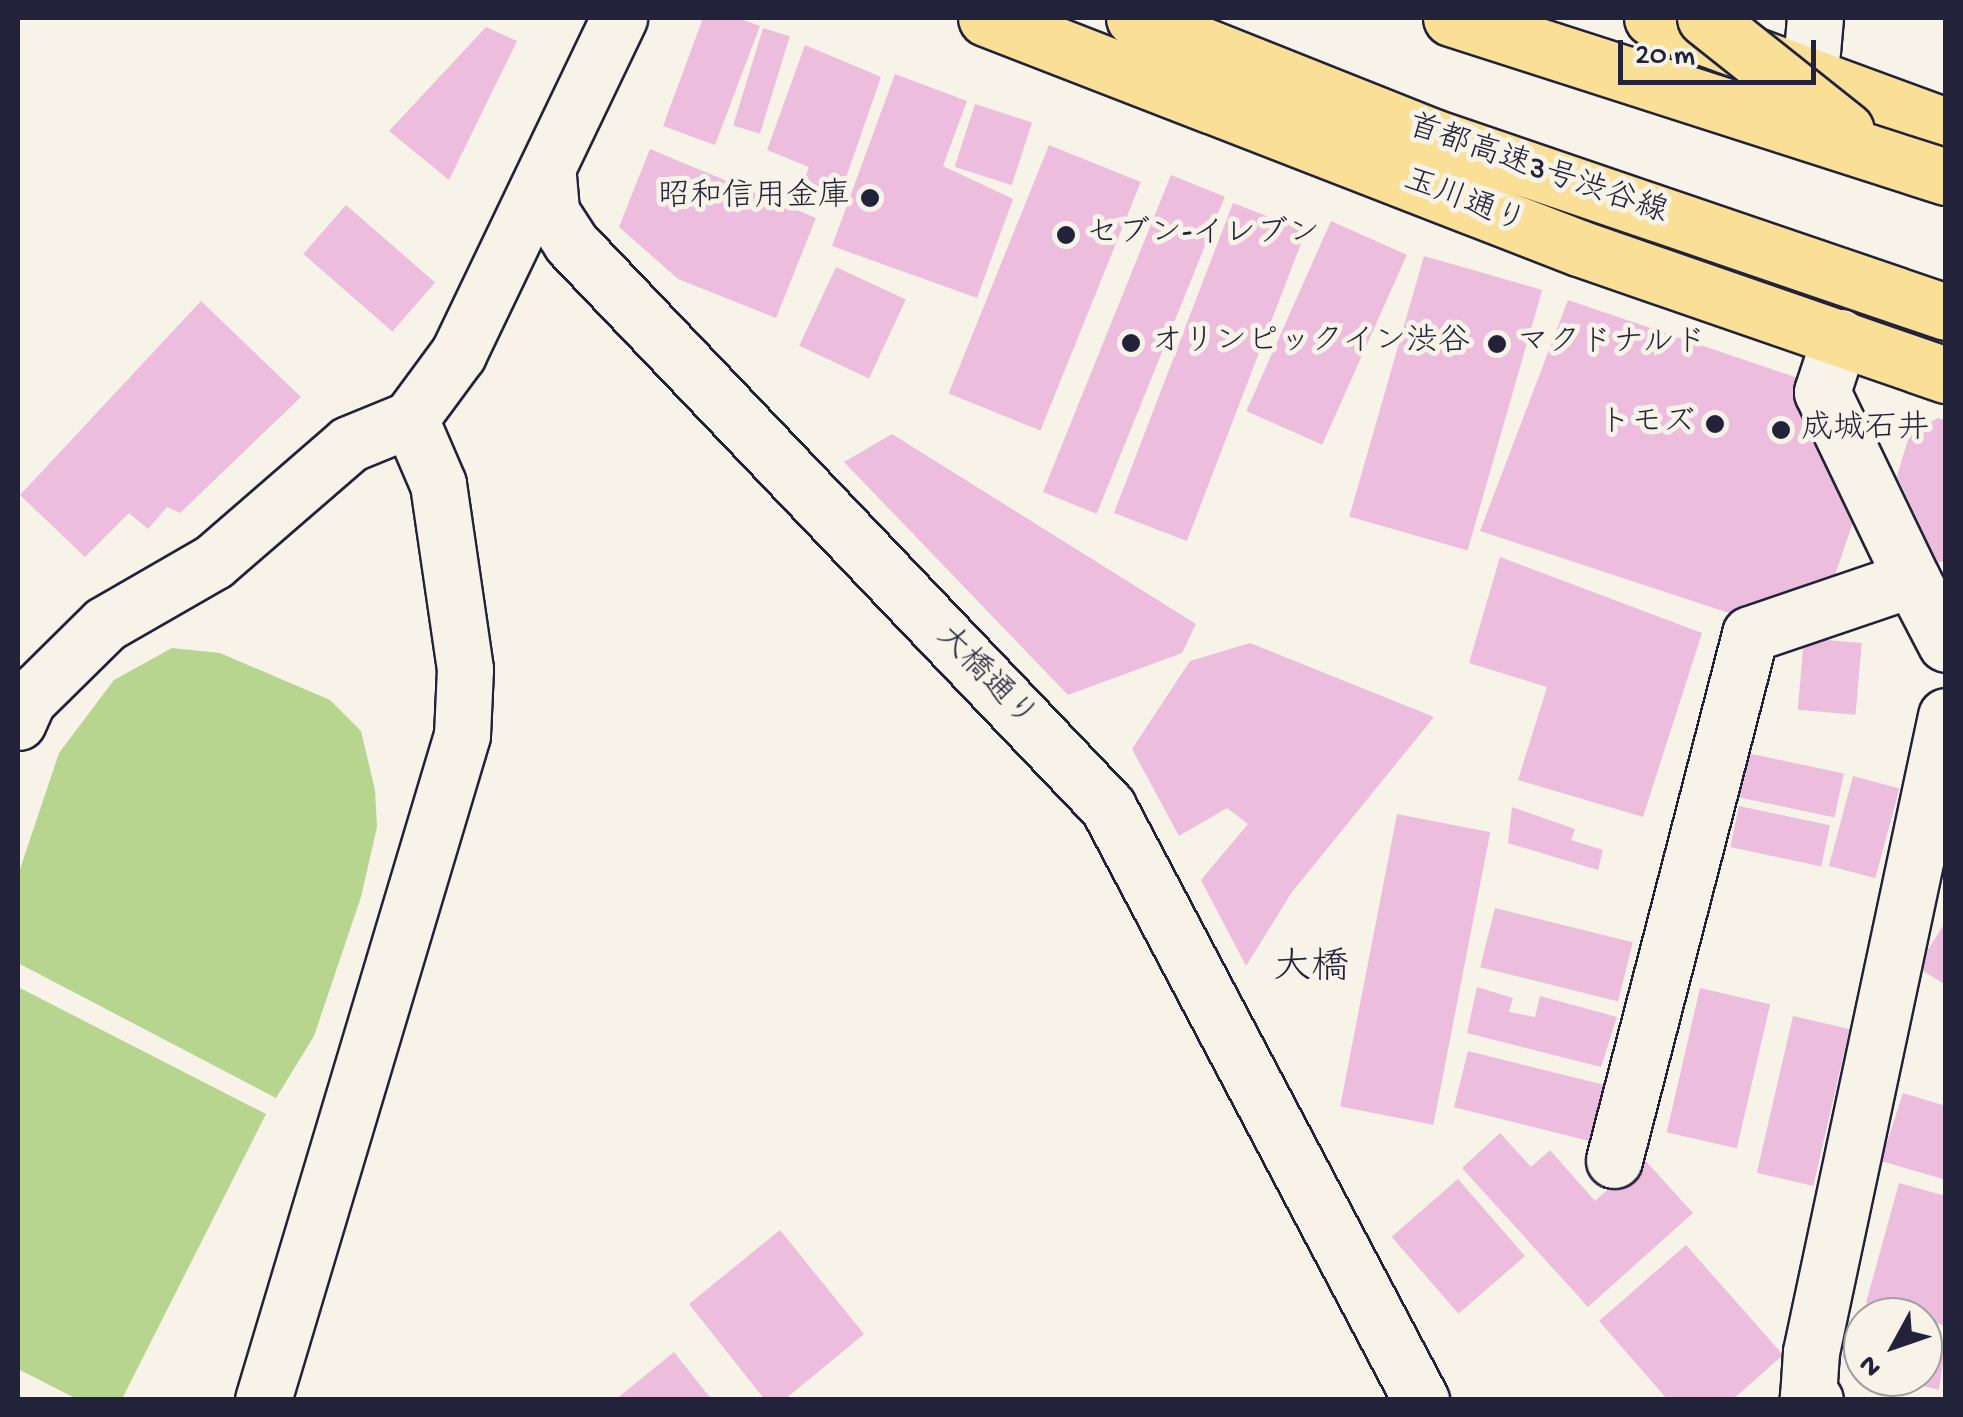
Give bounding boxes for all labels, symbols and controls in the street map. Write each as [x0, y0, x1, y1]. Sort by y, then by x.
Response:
scale bar [1623, 20, 1820, 82]
text: 20 m [1635, 40, 1695, 75]
street label: 首都高速3号渋谷線 [1402, 108, 1672, 234]
street label: 玉川通り [1397, 162, 1531, 244]
place label: 昭和信用金庫 [658, 179, 850, 217]
marker: 昭和信用金庫 [859, 187, 881, 209]
place label: セブン-イレブン [1086, 216, 1320, 254]
marker: セブン-イレブン [1055, 224, 1077, 246]
place label: オリンピックイン渋谷 [1151, 324, 1471, 362]
place label: マクドナルド [1517, 325, 1709, 363]
marker: オリンピックイン渋谷 [1120, 332, 1142, 354]
marker: マクドナルド [1486, 333, 1508, 355]
place label: トモズ [1599, 405, 1695, 443]
place label: 成城石井 [1801, 411, 1929, 449]
marker: トモズ [1704, 413, 1726, 435]
marker: 成城石井 [1770, 419, 1792, 441]
street label: 大橋通り [927, 619, 1043, 737]
district label: 大橋 [1273, 948, 1349, 994]
north arrow [1843, 1297, 1943, 1397]
text: N [1853, 1348, 1890, 1383]

